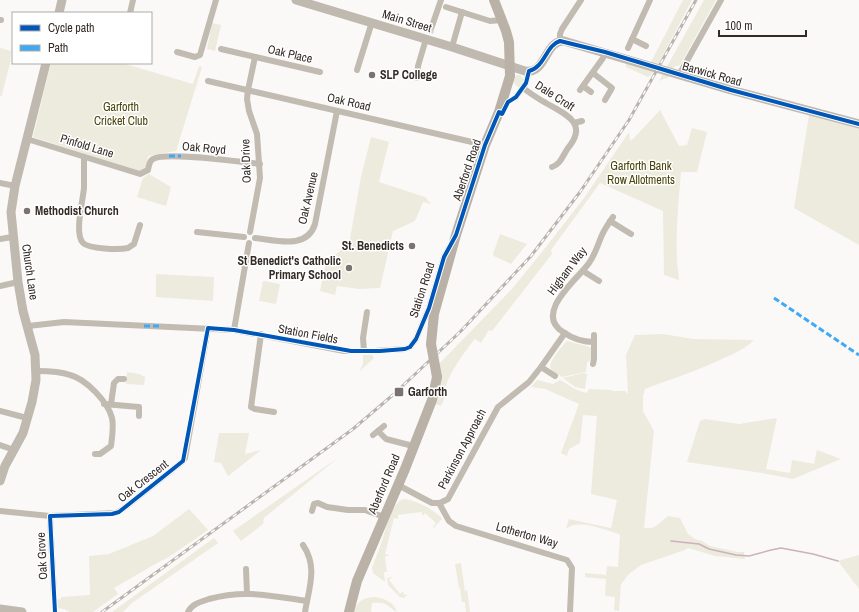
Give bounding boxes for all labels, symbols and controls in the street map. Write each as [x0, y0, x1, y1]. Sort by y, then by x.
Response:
street label: Main Street [380, 6, 434, 36]
legend [12, 12, 152, 64]
scale bar [719, 12, 806, 38]
text: 100 m [725, 18, 752, 34]
text: Cycle path [48, 20, 95, 36]
text: Path [48, 40, 68, 56]
street label: Oak Place [266, 41, 314, 67]
street label: Barwick Road [680, 58, 744, 90]
place label: SLP College [380, 67, 438, 83]
marker: SLP College [367, 70, 377, 80]
street label: Dale Croft [532, 77, 578, 115]
street label: Oak Road [326, 89, 372, 115]
park label: Garforth Cricket Club [94, 99, 148, 129]
street label: Pinfold Lane [58, 130, 116, 162]
street label: Aberford Road [449, 137, 485, 204]
street label: Oak Royd [182, 138, 226, 158]
street label: Oak Drive [237, 139, 255, 183]
park label: Garforth Bank Row Allotments [607, 158, 675, 188]
street label: Oak Avenue [294, 170, 322, 226]
place label: Methodist Church [35, 203, 119, 219]
marker: Methodist Church [22, 206, 32, 216]
place label: St. Benedicts [342, 238, 405, 254]
marker: St. Benedicts [407, 241, 417, 251]
street label: Church Lane [18, 243, 42, 301]
street label: Higham Way [544, 244, 590, 298]
place label: St Benedict's Catholic Primary School [237, 253, 342, 283]
street label: Station Road [406, 260, 438, 320]
marker: St Benedict's Catholic Primary School [344, 263, 354, 273]
street label: Station Fields [277, 320, 339, 348]
place label: Garforth [408, 384, 447, 400]
marker: Garforth [393, 386, 405, 398]
street label: Parkinson Approach [434, 406, 490, 492]
street label: Aberford Road [364, 451, 404, 518]
street label: Oak Crescent [114, 456, 172, 506]
street label: Lotherton Way [494, 519, 560, 551]
street label: Oak Grove [33, 532, 51, 580]

